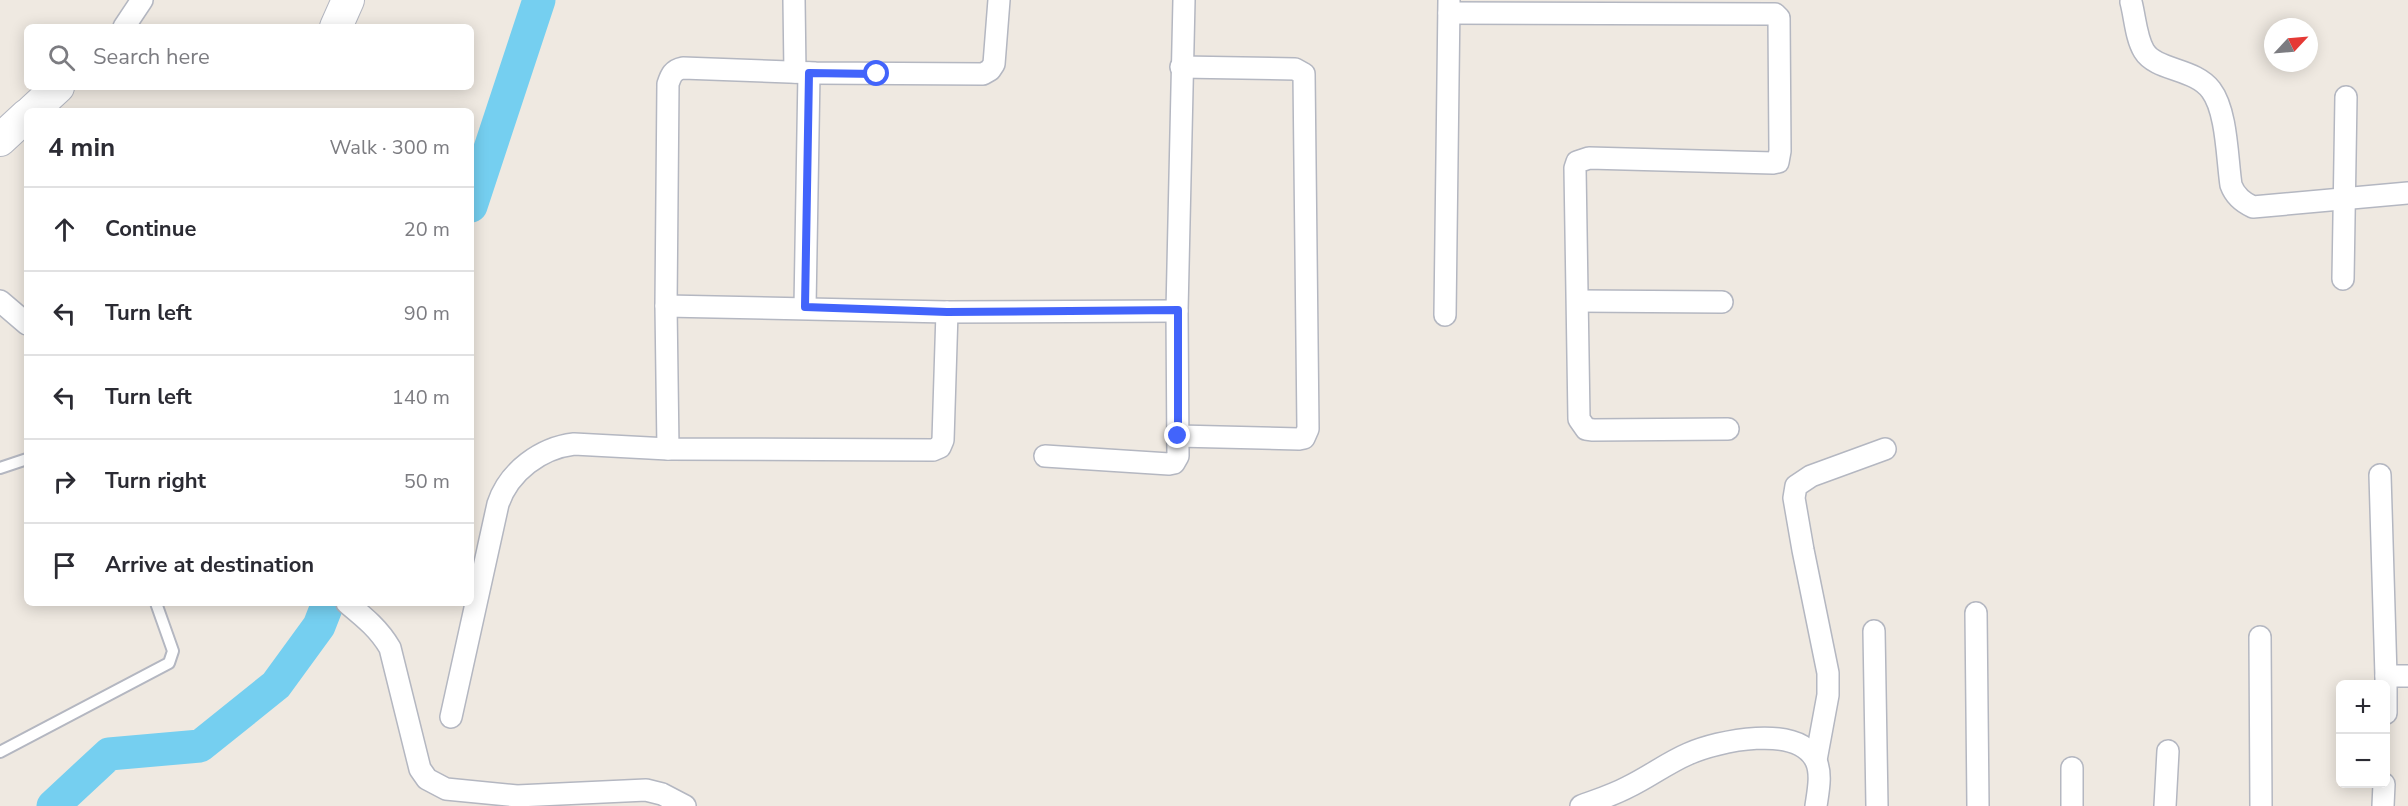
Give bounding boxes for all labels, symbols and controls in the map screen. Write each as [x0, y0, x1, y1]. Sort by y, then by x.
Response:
north arrow [2264, 18, 2318, 72]
search box [24, 24, 474, 90]
icon: search [45, 41, 78, 74]
text: Search here [93, 42, 210, 72]
route start [863, 60, 889, 86]
text: 4 min [48, 130, 115, 165]
text: Walk · 300 m [330, 134, 450, 161]
icon: ahead [48, 213, 81, 246]
text: Continue [105, 214, 196, 244]
text: 20 m [404, 216, 450, 243]
icon: left [48, 297, 81, 330]
text: Turn left [105, 298, 192, 328]
text: 90 m [404, 300, 450, 327]
icon: left [48, 381, 81, 414]
text: Turn left [105, 382, 192, 412]
text: 140 m [392, 384, 450, 411]
route end [1164, 422, 1190, 448]
icon: right [48, 465, 81, 498]
text: Turn right [105, 466, 206, 496]
text: 50 m [404, 468, 450, 495]
icon: arrive [48, 549, 81, 582]
text: Arrive at destination [105, 550, 314, 580]
map controls [2336, 680, 2390, 788]
button: + [2336, 680, 2390, 734]
button: − [2336, 734, 2390, 788]

